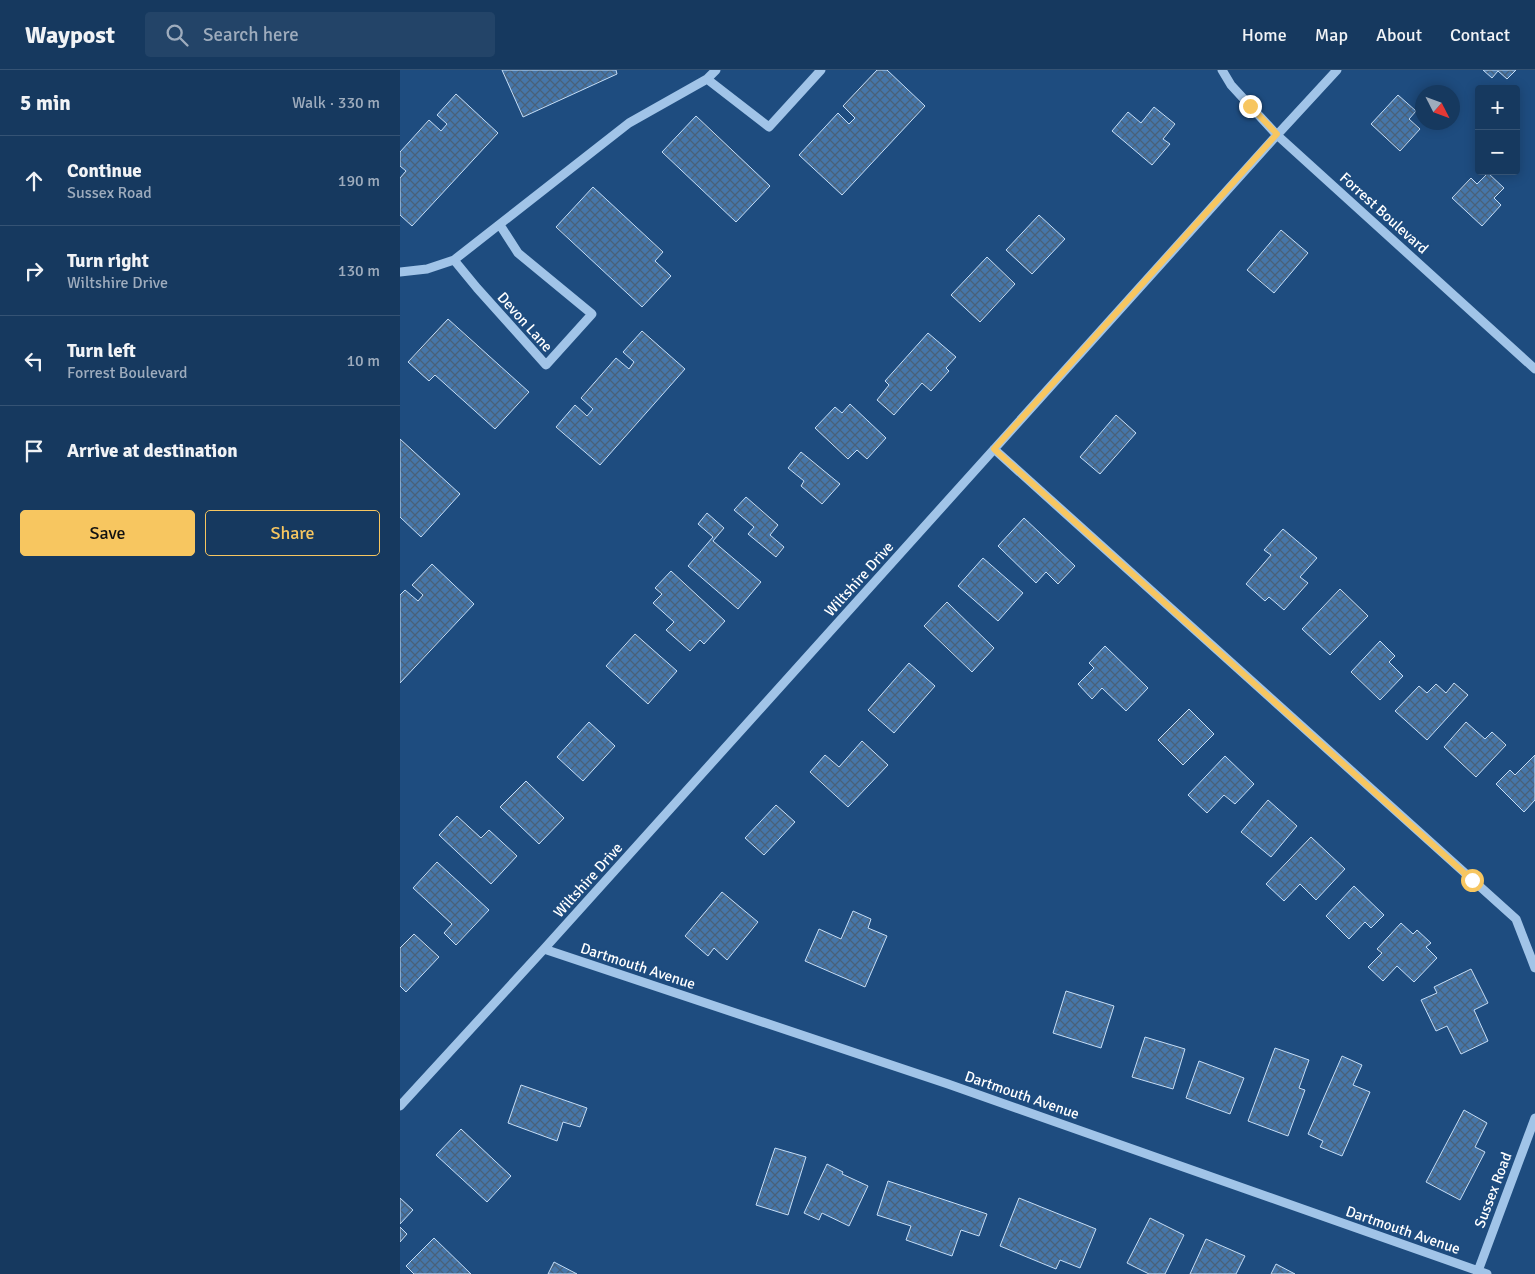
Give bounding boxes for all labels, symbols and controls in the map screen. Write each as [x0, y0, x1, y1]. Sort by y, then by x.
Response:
search box [145, 12, 495, 57]
text: Waypost [25, 20, 115, 50]
icon: search [163, 21, 191, 49]
text: Search here [203, 23, 299, 47]
text: Home [1242, 24, 1287, 46]
text: Map [1315, 24, 1348, 46]
text: About [1376, 24, 1422, 46]
text: Contact [1450, 24, 1510, 46]
north arrow [1415, 85, 1460, 130]
map controls [1475, 85, 1520, 175]
button: + [1475, 85, 1520, 130]
text: 5 min [20, 90, 71, 116]
text: Walk · 330 m [292, 93, 380, 113]
route end [1239, 95, 1262, 118]
button: − [1475, 130, 1520, 175]
text: Continue [67, 159, 142, 183]
icon: ahead [20, 167, 48, 195]
street label: Forrest Boulevard [1336, 169, 1432, 258]
text: 190 m [338, 171, 380, 191]
text: Sussex Road [67, 183, 152, 203]
text: Turn right [67, 249, 149, 273]
icon: right [20, 257, 48, 285]
text: 130 m [338, 261, 380, 281]
text: Wiltshire Drive [67, 273, 168, 293]
street label: Devon Lane [494, 289, 556, 355]
text: Turn left [67, 339, 136, 363]
icon: left [20, 347, 48, 375]
text: 10 m [346, 351, 380, 371]
text: Forrest Boulevard [67, 363, 188, 383]
icon: arrive [20, 437, 48, 465]
text: Arrive at destination [67, 439, 238, 463]
button: Save [20, 510, 195, 556]
button: Share [205, 510, 380, 556]
street label: Wiltshire Drive [821, 538, 897, 620]
street label: Wiltshire Drive [550, 839, 626, 921]
route start [1461, 869, 1484, 892]
street label: Dartmouth Avenue [578, 939, 698, 993]
street label: Dartmouth Avenue [962, 1067, 1082, 1123]
street label: Sussex Road [1470, 1150, 1516, 1230]
street label: Dartmouth Avenue [1343, 1202, 1463, 1258]

